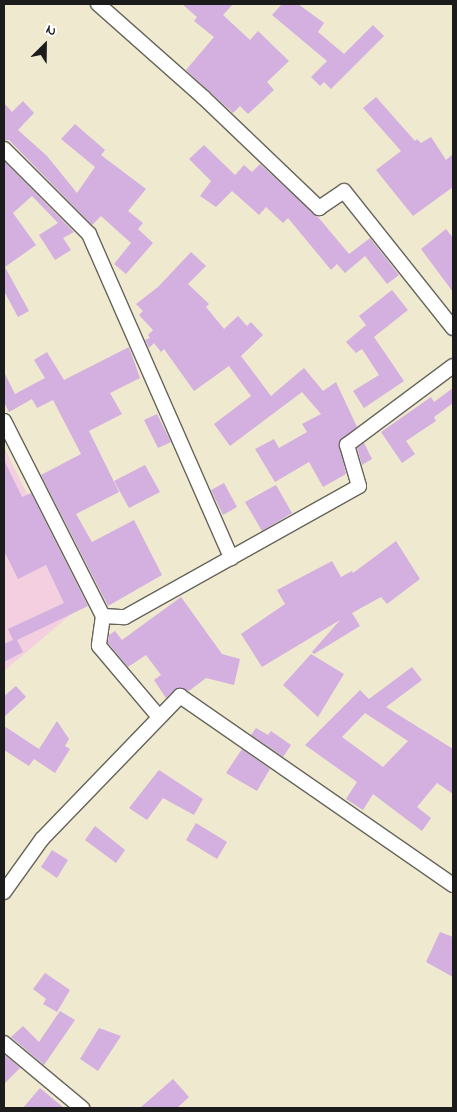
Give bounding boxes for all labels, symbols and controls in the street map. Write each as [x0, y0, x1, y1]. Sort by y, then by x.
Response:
text: N [43, 19, 60, 42]
north arrow [20, 20, 70, 70]

